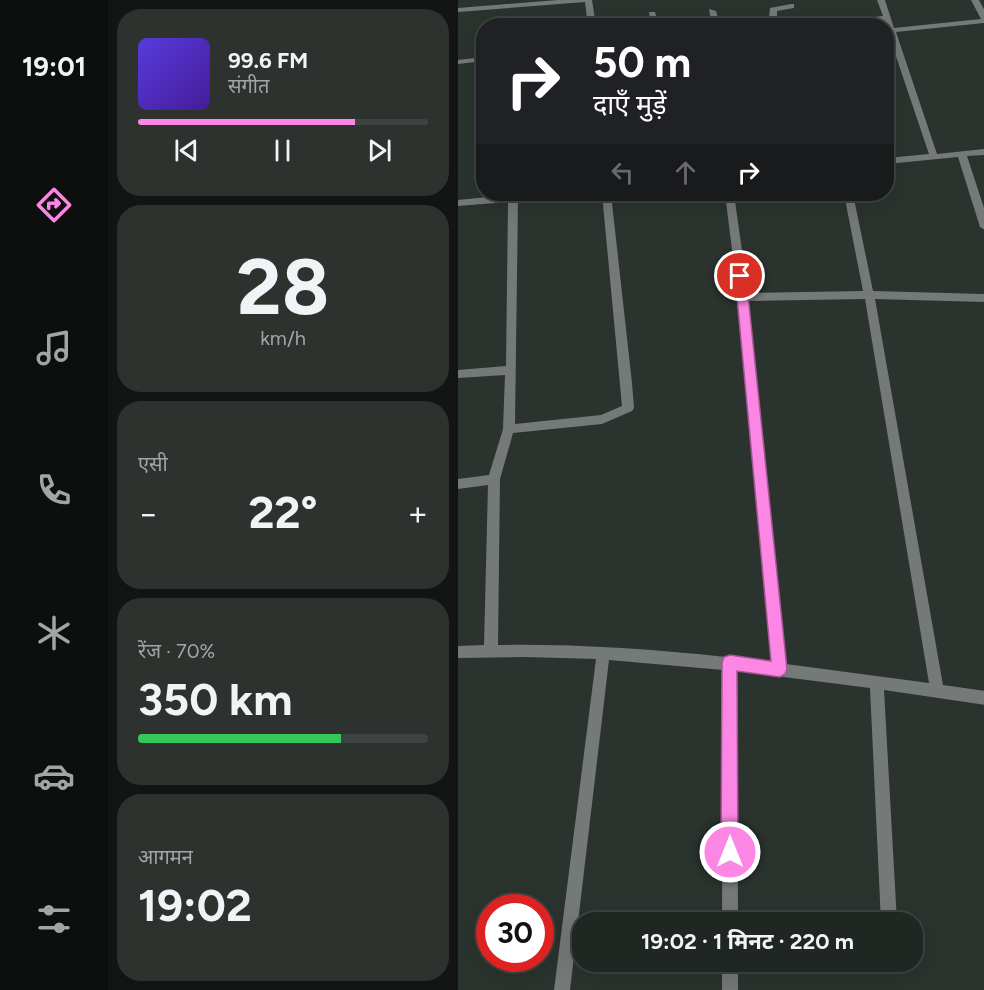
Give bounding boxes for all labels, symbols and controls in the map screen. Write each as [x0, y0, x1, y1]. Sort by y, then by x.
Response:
text: 50 m [593, 37, 691, 88]
icon: right [494, 42, 572, 120]
text: 99.6 FM [228, 47, 308, 74]
text: 19:01 [22, 50, 86, 83]
text: संगीत [228, 74, 269, 98]
text: दाएँ मुड़ें [593, 88, 667, 121]
icon: previous [170, 134, 203, 167]
icon: pause [266, 134, 299, 167]
icon: next [363, 134, 396, 167]
icon: left [606, 156, 639, 189]
icon: ahead [669, 156, 702, 189]
icon: right [732, 156, 765, 189]
icon: directions [33, 184, 75, 226]
text: 28 [237, 240, 329, 334]
pin [714, 250, 765, 301]
icon: arrive [723, 259, 756, 292]
text: km/h [260, 326, 306, 350]
icon: music [33, 327, 75, 369]
text: एसी [138, 452, 168, 476]
icon: phone [33, 469, 75, 511]
text: 22° [248, 485, 318, 539]
text: − [138, 494, 159, 533]
text: + [407, 494, 428, 533]
icon: climate [33, 612, 75, 654]
text: रेंज · 70% [138, 639, 215, 663]
text: 350 km [138, 672, 293, 726]
icon: car [33, 755, 75, 797]
position arrow [698, 820, 762, 884]
text: आगमन [138, 845, 193, 869]
text: 19:02 [138, 878, 252, 932]
speed limit sign: 30 [476, 894, 554, 972]
icon: filters [33, 898, 75, 940]
text: 19:02 · 1 मिनट · 220 m [641, 928, 854, 955]

